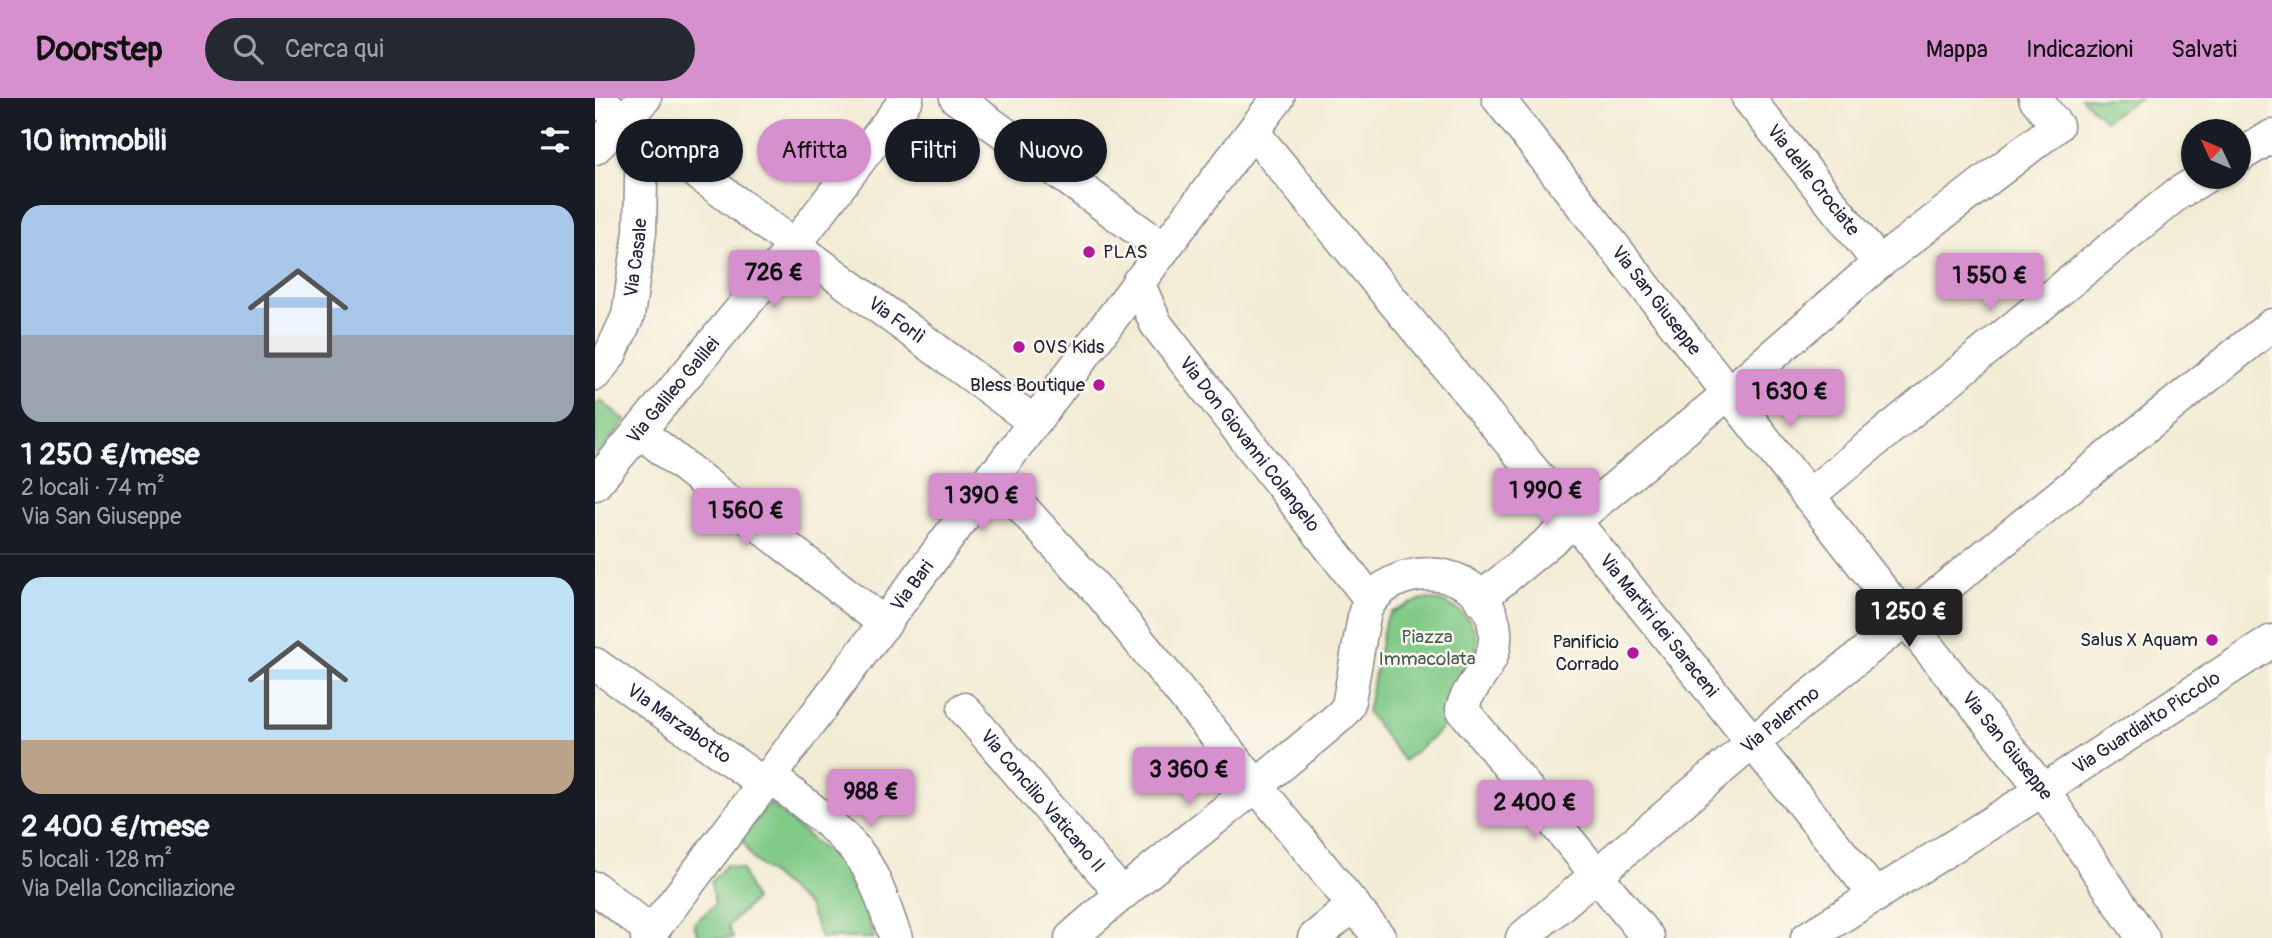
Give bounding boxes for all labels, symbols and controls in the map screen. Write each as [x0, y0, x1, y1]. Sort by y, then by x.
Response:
search box [205, 18, 695, 81]
text: Doorstep [35, 29, 163, 70]
icon: search [229, 30, 267, 68]
text: Cerca qui [285, 33, 384, 65]
text: Mappa [1926, 35, 1988, 64]
text: Indicazioni [2026, 35, 2133, 64]
text: Salvati [2171, 35, 2237, 64]
chip: Compra [616, 119, 743, 182]
chip: Affitta [757, 119, 871, 182]
chip: Filtri [885, 119, 980, 182]
chip: Nuovo [994, 119, 1107, 182]
north arrow [2181, 119, 2251, 189]
map controls [2181, 119, 2251, 189]
street label: Via delle Crociate [1762, 120, 1865, 241]
icon: filters [536, 121, 574, 159]
text: 10 immobili [21, 122, 166, 159]
street label: Via Casale [619, 217, 652, 299]
place label: PLAS [1103, 240, 1148, 264]
street label: Via San Giuseppe [1606, 241, 1707, 361]
marker: PLAS [1081, 244, 1097, 260]
icon: home [235, 250, 361, 376]
pin: 726 € [725, 250, 823, 310]
pin: 1 550 € [1925, 254, 2055, 313]
text: 726 € [745, 258, 803, 287]
text: 1 550 € [1953, 261, 2027, 290]
street label: Via Forlì [863, 291, 929, 349]
street label: Via Galileo Galilei [622, 332, 725, 449]
place label: OVS Kids [1033, 335, 1105, 359]
marker: OVS Kids [1011, 339, 1027, 355]
street label: Via Don Giovanni Colangelo [1174, 352, 1325, 537]
pin: 1 630 € [1725, 370, 1855, 429]
place label: Bless Boutique [970, 373, 1086, 397]
marker: Bless Boutique [1091, 377, 1107, 393]
text: 1 630 € [1752, 377, 1828, 406]
text: 1 250 €/mese [21, 436, 199, 473]
pin: 1 990 € [1481, 468, 1611, 528]
text: 2 locali · 74 m² [21, 473, 165, 502]
pin: 1 390 € [917, 474, 1047, 533]
text: 1 990 € [1509, 476, 1583, 505]
text: 1 390 € [945, 481, 1019, 510]
pin: 1 560 € [681, 489, 811, 548]
text: 1 560 € [708, 496, 784, 525]
text: Via San Giuseppe [21, 502, 182, 531]
street label: Via Martiri dei Saraceni [1594, 549, 1724, 702]
street label: Via Bari [886, 556, 939, 616]
pin: 1 250 € [1844, 589, 1974, 649]
text: 1 250 € [1871, 597, 1947, 626]
icon: home [235, 622, 361, 748]
park label: Piazza Immacolata [1378, 625, 1476, 671]
place label: Salus X Aquam [2080, 628, 2198, 652]
place label: Panificio Corrado [1553, 630, 1619, 676]
marker: Salus X Aquam [2204, 632, 2220, 648]
marker: Panificio Corrado [1625, 645, 1641, 661]
street label: Via Guardialto Piccolo [2068, 666, 2225, 779]
street label: VIa Marzabotto [622, 678, 736, 769]
street label: Via Palermo [1736, 681, 1824, 759]
street label: Via San Giuseppe [1956, 687, 2059, 805]
street label: Via Concilio Vaticano II [975, 725, 1110, 877]
pin: 3 360 € [1124, 748, 1254, 807]
text: 3 360 € [1149, 755, 1229, 784]
pin: 988 € [822, 770, 920, 829]
text: 988 € [843, 777, 899, 806]
pin: 2 400 € [1470, 780, 1600, 840]
text: 2 400 € [1494, 788, 1576, 817]
text: 2 400 €/mese [21, 808, 209, 845]
text: 5 locali · 128 m² [21, 845, 172, 874]
text: Via Della Conciliazione [21, 874, 235, 903]

